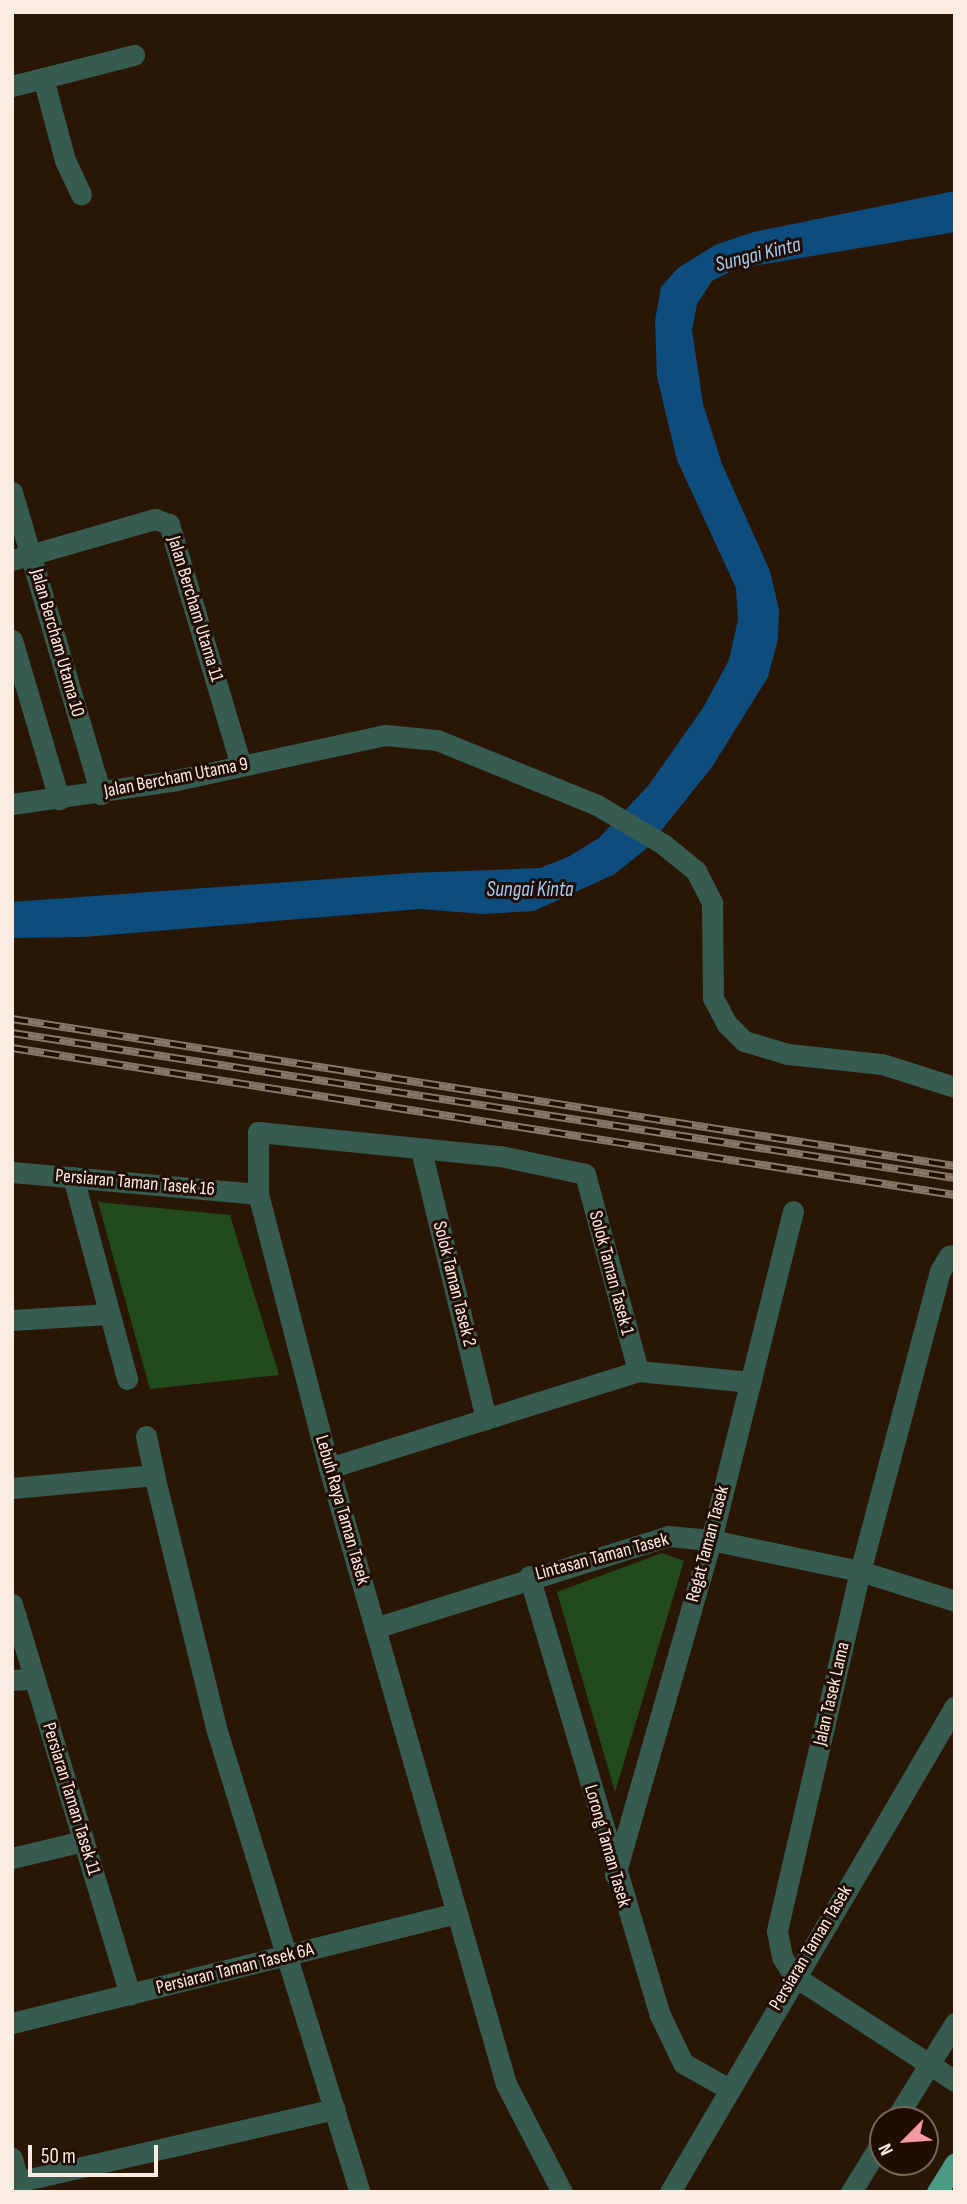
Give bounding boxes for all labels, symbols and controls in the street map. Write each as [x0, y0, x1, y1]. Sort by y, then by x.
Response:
water label: Sungai Kinta [713, 232, 803, 278]
street label: Jalan Bercham Utama 11 [162, 533, 228, 685]
street label: Jalan Bercham Utama 10 [25, 566, 89, 720]
street label: Jalan Bercham Utama 9 [102, 753, 250, 803]
water label: Sungai Kinta [486, 877, 574, 903]
street label: Persiaran Taman Tasek 16 [54, 1165, 216, 1201]
street label: Solok Taman Tasek 1 [584, 1209, 638, 1337]
street label: Solok Taman Tasek 2 [427, 1219, 481, 1349]
street label: Lebuh Raya Taman Tasek [310, 1433, 374, 1587]
street label: Regat Taman Tasek [682, 1483, 734, 1605]
street label: Lintasan Taman Tasek [533, 1528, 671, 1586]
street label: Jalan Tasek Lama [809, 1640, 855, 1748]
street label: Persiaran Taman Tasek 11 [37, 1720, 105, 1878]
street label: Lorong Taman Tasek [579, 1782, 635, 1910]
street label: Persiaran Taman Tasek [765, 1881, 857, 2015]
street label: Persiaran Taman Tasek 6A [154, 1938, 316, 2000]
north arrow [869, 2106, 939, 2176]
scale bar [32, 2130, 161, 2174]
text: N [874, 2140, 899, 2159]
text: 50 m [41, 2144, 76, 2169]

